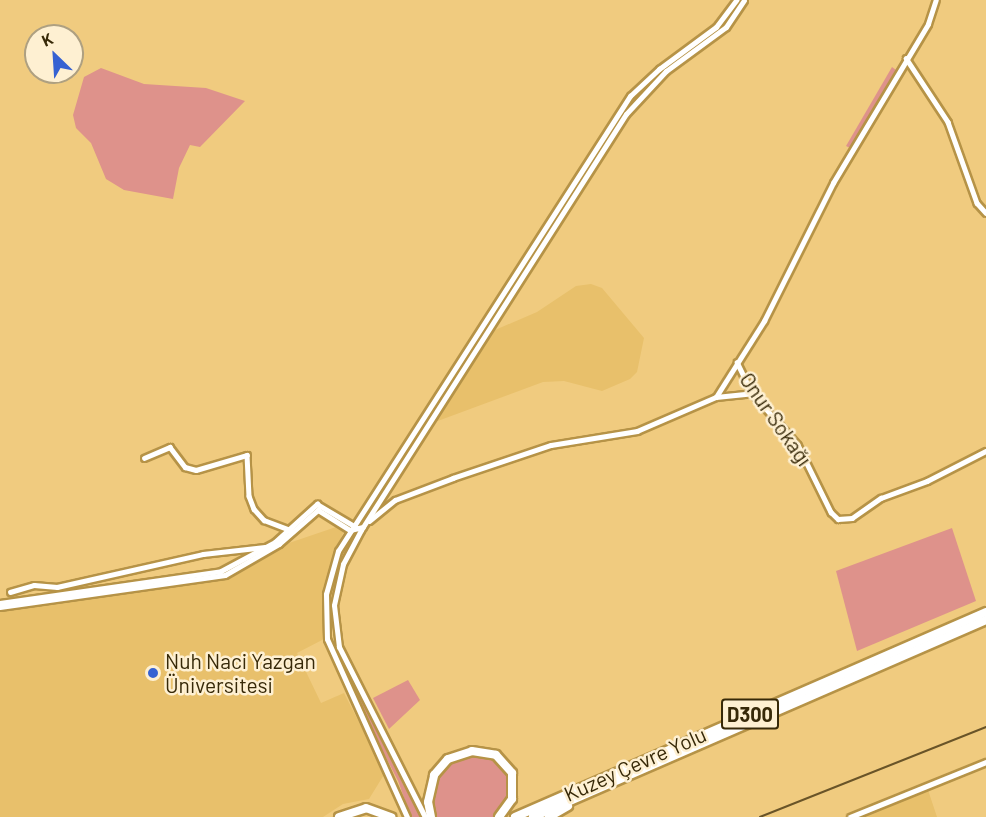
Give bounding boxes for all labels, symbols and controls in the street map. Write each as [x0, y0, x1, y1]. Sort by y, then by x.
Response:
north arrow [24, 24, 84, 84]
text: K [38, 28, 56, 50]
street label: Onur Sokağı [735, 368, 817, 470]
place label: Nuh Naci Yazgan Üniversitesi [165, 648, 316, 698]
marker: Nuh Naci Yazgan Üniversitesi [146, 666, 160, 680]
road number: D300 [720, 697, 780, 731]
street label: Kuzey Çevre Yolu [560, 721, 710, 807]

